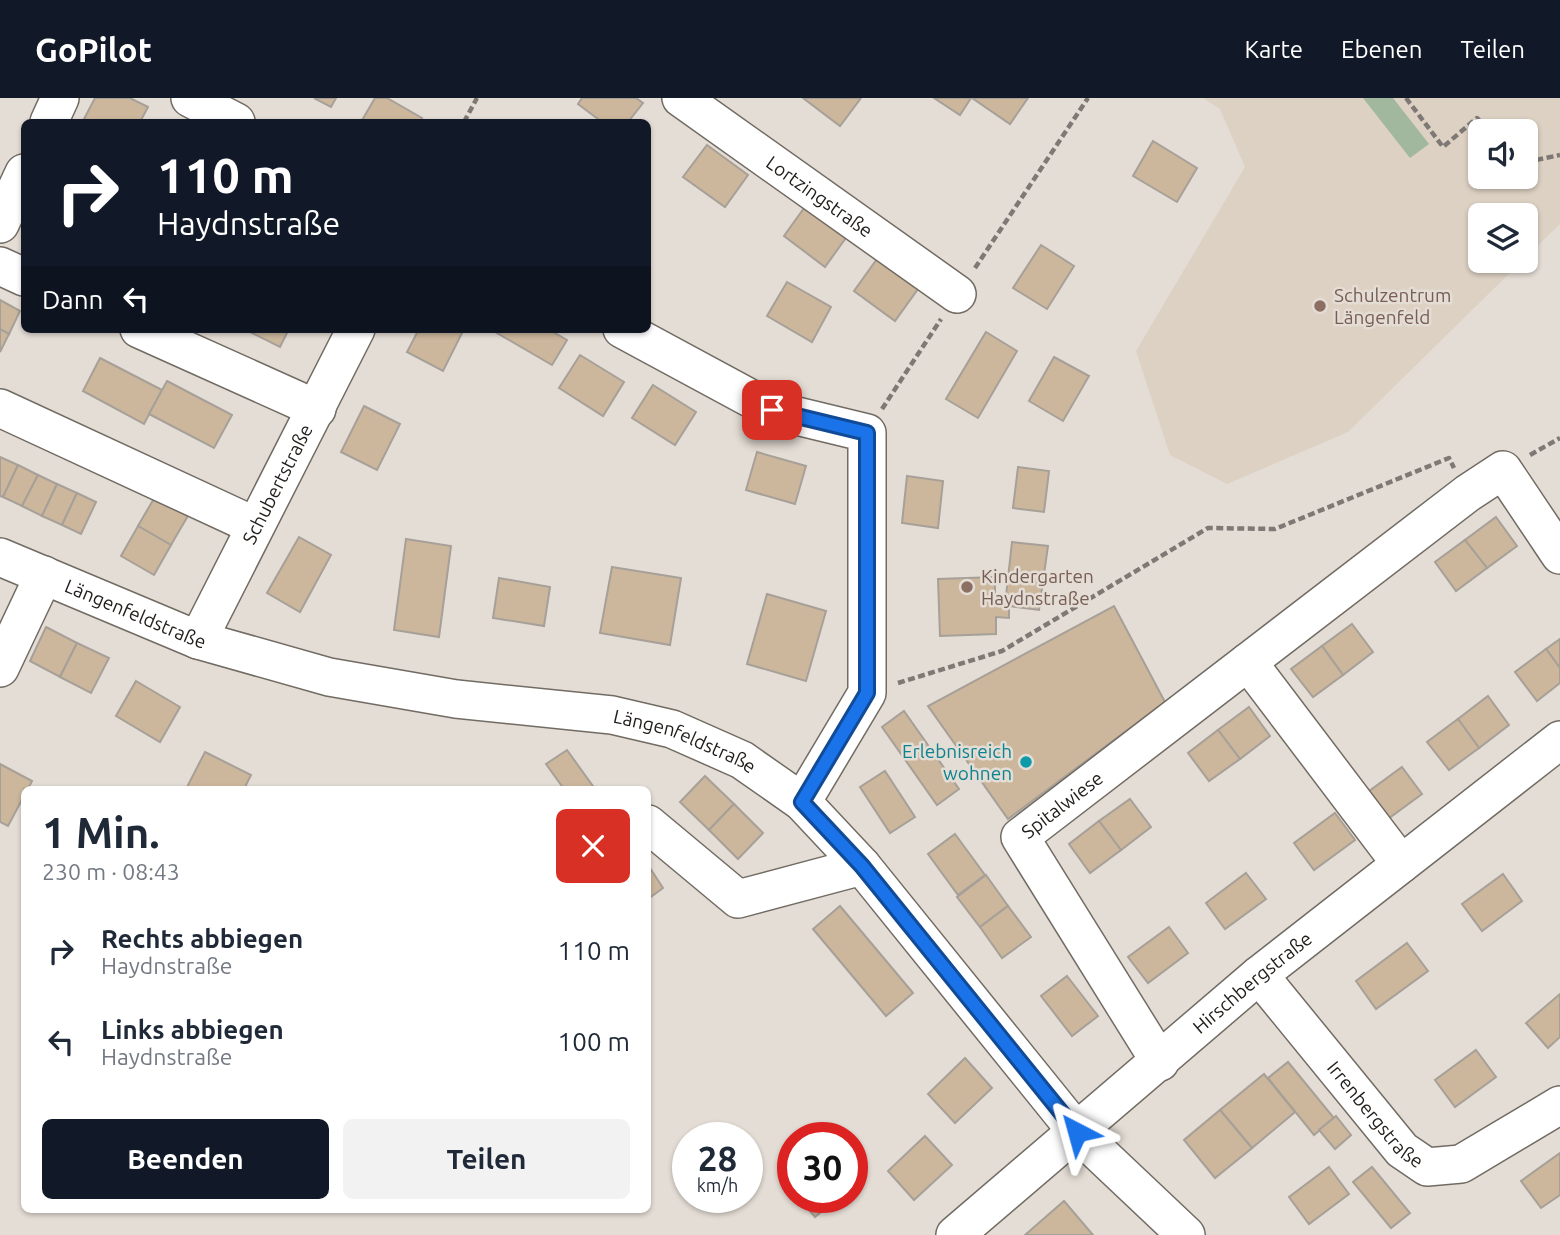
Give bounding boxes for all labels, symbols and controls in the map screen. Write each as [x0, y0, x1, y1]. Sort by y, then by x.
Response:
text: GoPilot [35, 31, 152, 68]
text: Karte [1244, 36, 1303, 63]
text: Ebenen [1341, 36, 1422, 63]
text: Teilen [1460, 36, 1525, 63]
map controls [1468, 119, 1538, 273]
button: sound [1468, 119, 1538, 189]
icon: right [42, 147, 133, 238]
text: 110 m [157, 147, 294, 202]
street label: Lortzingstraße [762, 151, 877, 242]
button: layers [1468, 203, 1538, 273]
text: Haydnstraße [157, 205, 340, 241]
icon: left [117, 280, 155, 318]
place label: Schulzentrum Längenfeld [1334, 284, 1451, 328]
text: Dann [42, 285, 103, 314]
marker: Schulzentrum Längenfeld [1312, 298, 1328, 314]
pin [742, 380, 802, 440]
icon: arrive [753, 391, 791, 429]
street label: Schubertstraße [238, 420, 317, 548]
place label: Kindergarten Haydnstraße [981, 565, 1094, 609]
street label: Längenfeldstraße [62, 574, 209, 653]
marker: Kindergarten Haydnstraße [959, 579, 975, 595]
street label: Längenfeldstraße [611, 705, 760, 778]
place label: Erlebnisreich wohnen [902, 740, 1012, 784]
marker: Erlebnisreich wohnen [1018, 754, 1034, 770]
street label: Spitalwiese [1017, 767, 1107, 843]
text: 1 Min. [42, 809, 160, 856]
button: close [556, 809, 630, 883]
text: 230 m · 08:43 [42, 859, 180, 884]
text: Rechts abbiegen [101, 924, 303, 953]
street label: Hirschbergstraße [1188, 927, 1316, 1038]
icon: right [42, 932, 80, 970]
text: 110 m [558, 936, 630, 965]
text: Haydnstraße [101, 953, 233, 978]
text: Links abbiegen [101, 1015, 284, 1044]
icon: left [42, 1023, 80, 1061]
text: 100 m [558, 1027, 630, 1056]
text: Haydnstraße [101, 1044, 233, 1069]
street label: Irrenbergstraße [1323, 1057, 1428, 1172]
position arrow [1040, 1095, 1114, 1169]
button: Beenden [42, 1119, 329, 1199]
button: Teilen [343, 1119, 630, 1199]
speed limit sign: 30 [777, 1122, 868, 1213]
text: 28 [698, 1138, 737, 1178]
text: km/h [697, 1175, 738, 1195]

